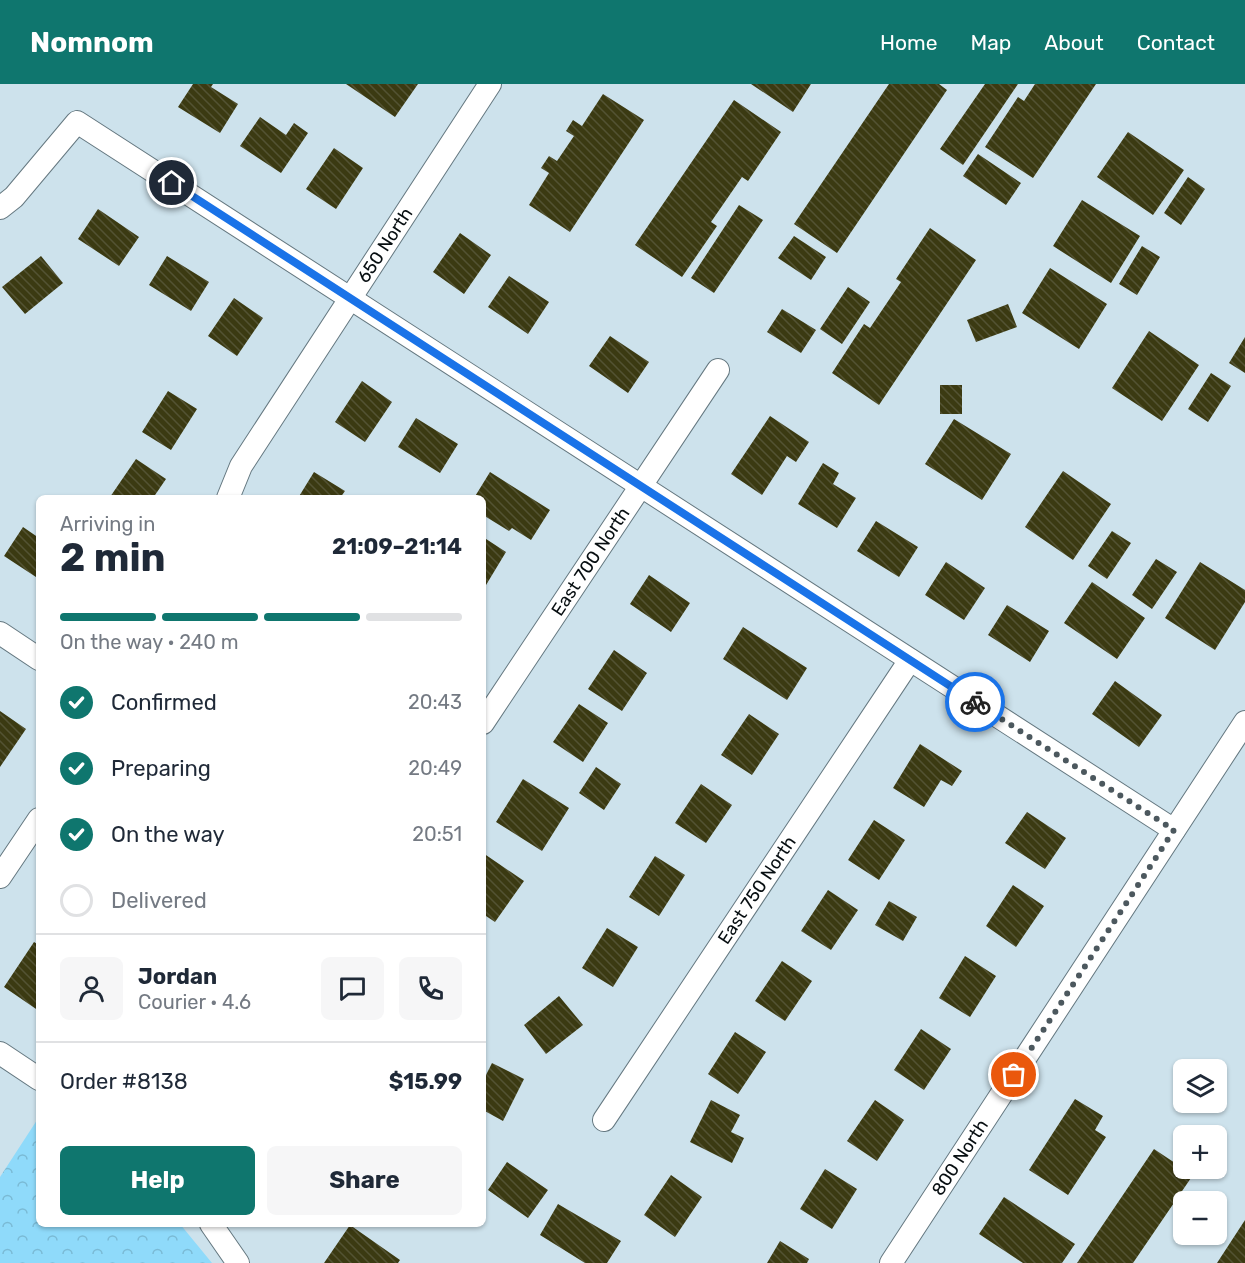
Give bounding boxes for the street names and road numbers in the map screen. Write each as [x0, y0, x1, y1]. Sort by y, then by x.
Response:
street label: 650 North [352, 204, 417, 287]
street label: East 700 North [547, 503, 635, 620]
street label: East 750 North [713, 832, 801, 948]
street label: 800 North [927, 1115, 993, 1200]

